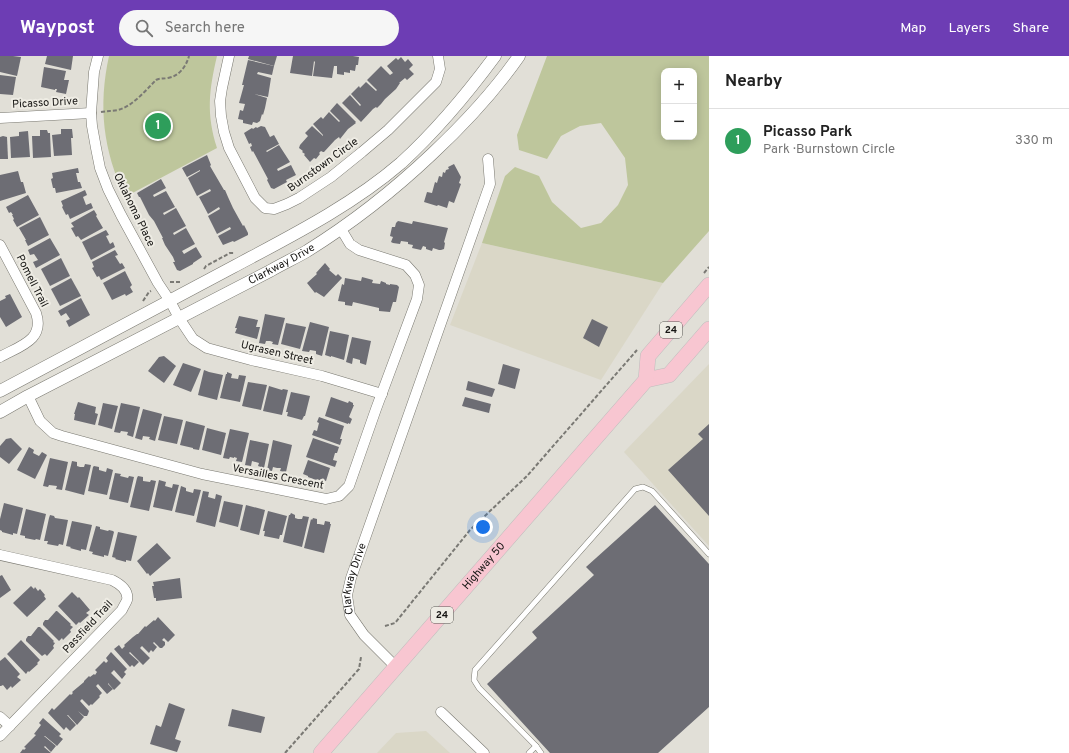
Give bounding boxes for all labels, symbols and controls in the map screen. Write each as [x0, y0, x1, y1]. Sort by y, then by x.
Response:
search box [119, 10, 399, 46]
text: Waypost [20, 16, 95, 40]
icon: search [133, 17, 155, 39]
text: Search here [165, 19, 245, 38]
text: Map [900, 20, 926, 37]
text: Layers [948, 20, 990, 37]
text: Share [1012, 20, 1049, 37]
map controls [661, 68, 697, 140]
button: + [661, 68, 697, 104]
text: Nearby [725, 71, 782, 93]
street label: Picasso Drive [12, 94, 78, 112]
button: − [661, 104, 697, 140]
pin: 1 [145, 111, 171, 141]
text: Picasso Park [763, 123, 852, 142]
text: 1 [735, 133, 741, 149]
text: 330 m [1015, 133, 1053, 149]
street label: Burnstown Circle [285, 135, 361, 195]
text: Park · Burnstown Circle [763, 142, 895, 158]
street label: Oklahoma Place [110, 171, 158, 249]
street label: Clarkway Drive [246, 241, 318, 288]
street label: Pomell Trail [13, 252, 51, 310]
road number: 24 [660, 322, 682, 338]
street label: Ugrasen Street [239, 338, 315, 368]
street label: Versailles Crescent [231, 461, 325, 493]
your location [473, 517, 493, 537]
street label: Highway 50 [459, 539, 508, 593]
street label: Clarkway Drive [340, 541, 370, 616]
street label: Passfield Trail [60, 598, 116, 656]
road number: 24 [431, 607, 453, 623]

